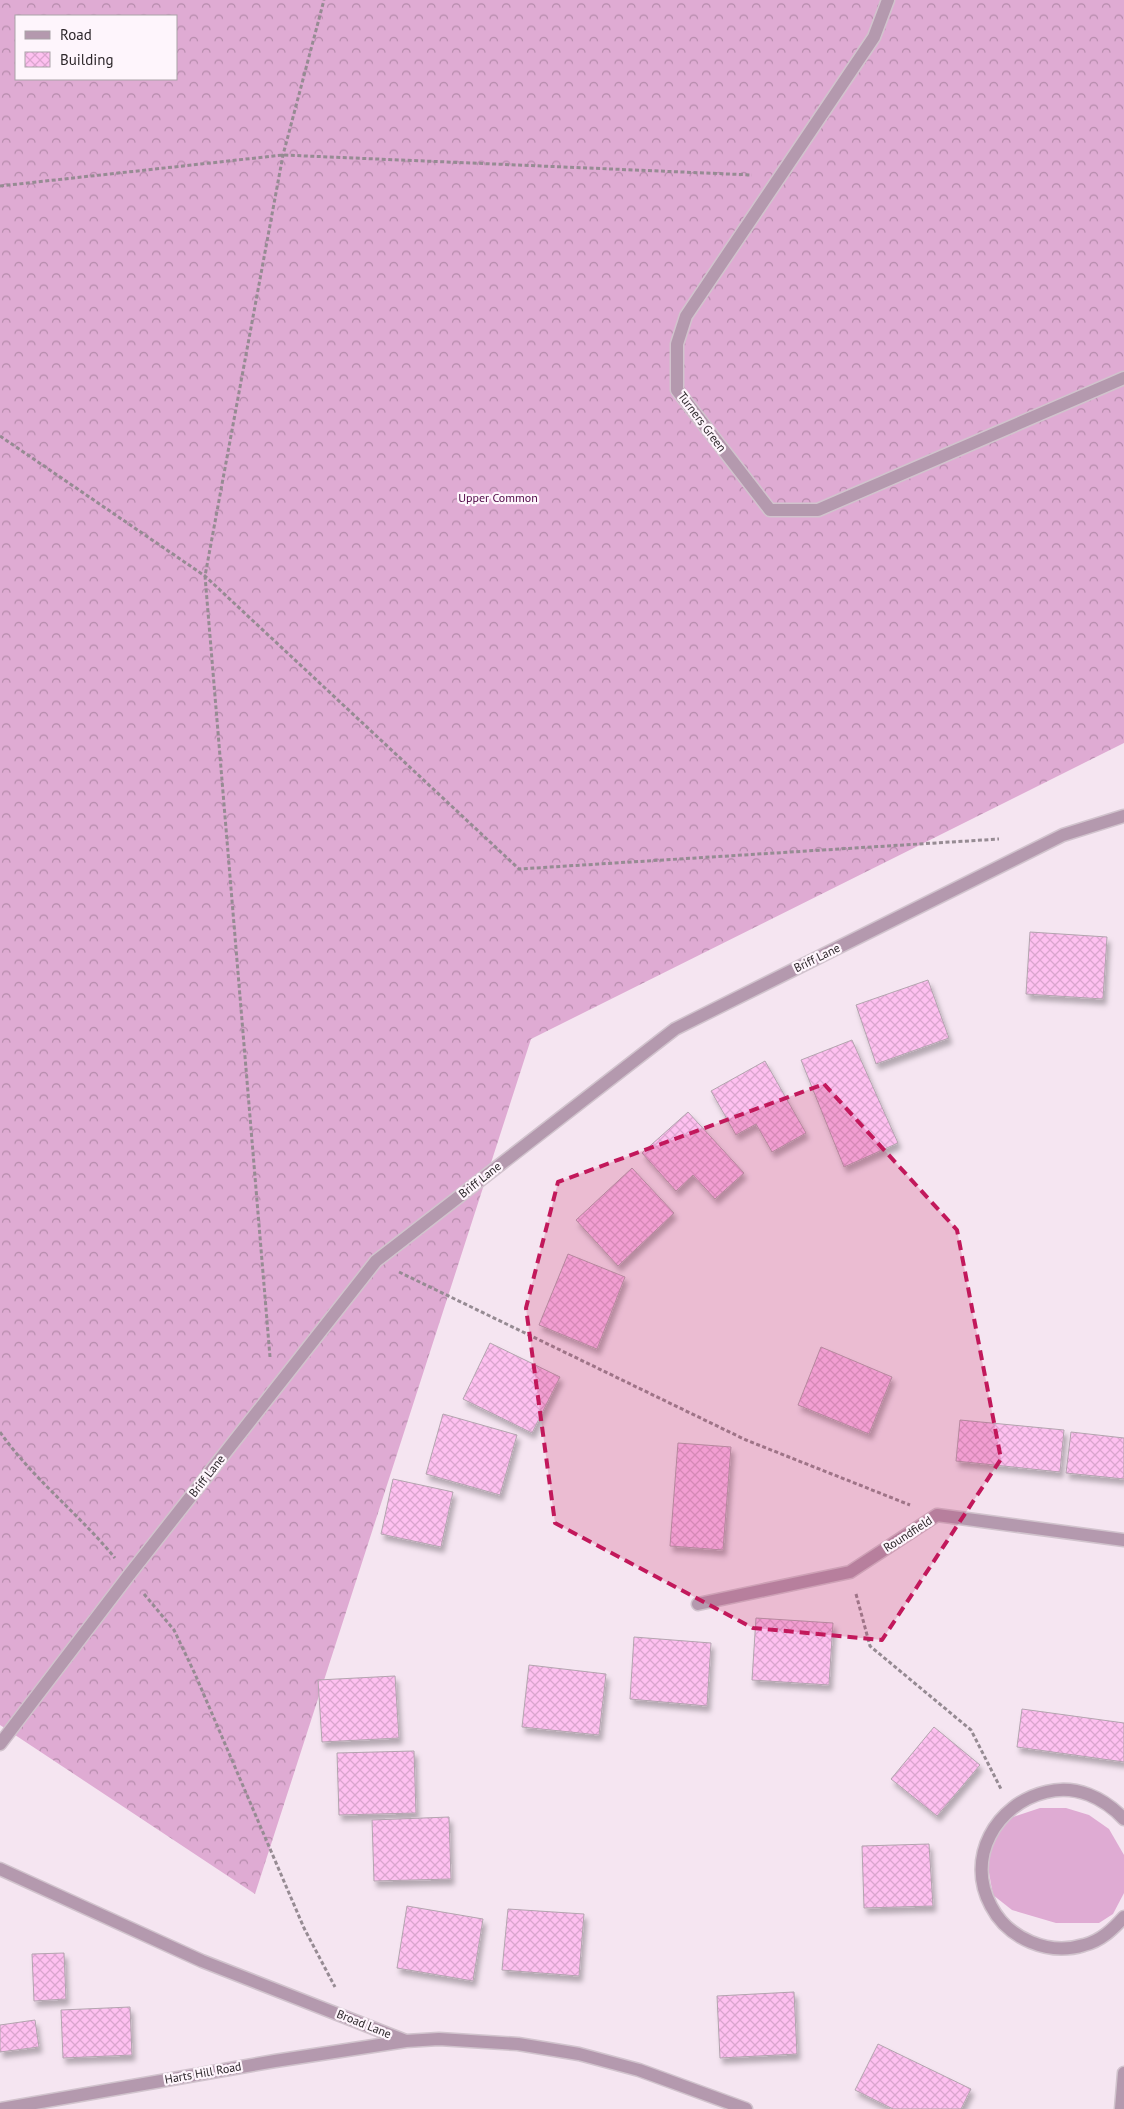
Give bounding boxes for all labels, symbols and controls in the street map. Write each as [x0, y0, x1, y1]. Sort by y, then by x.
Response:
legend [15, 15, 178, 80]
text: Road [60, 25, 92, 44]
text: Building [60, 50, 114, 69]
street label: Turners Green [675, 389, 730, 455]
park label: Upper Common [458, 490, 538, 505]
street label: Briff Lane [791, 940, 842, 975]
street label: Briff Lane [455, 1158, 504, 1201]
street label: Briff Lane [185, 1451, 228, 1500]
street label: Roundfield [881, 1512, 935, 1555]
street label: Broad Lane [335, 2006, 394, 2041]
street label: Harts Hill Road [163, 2058, 242, 2087]

